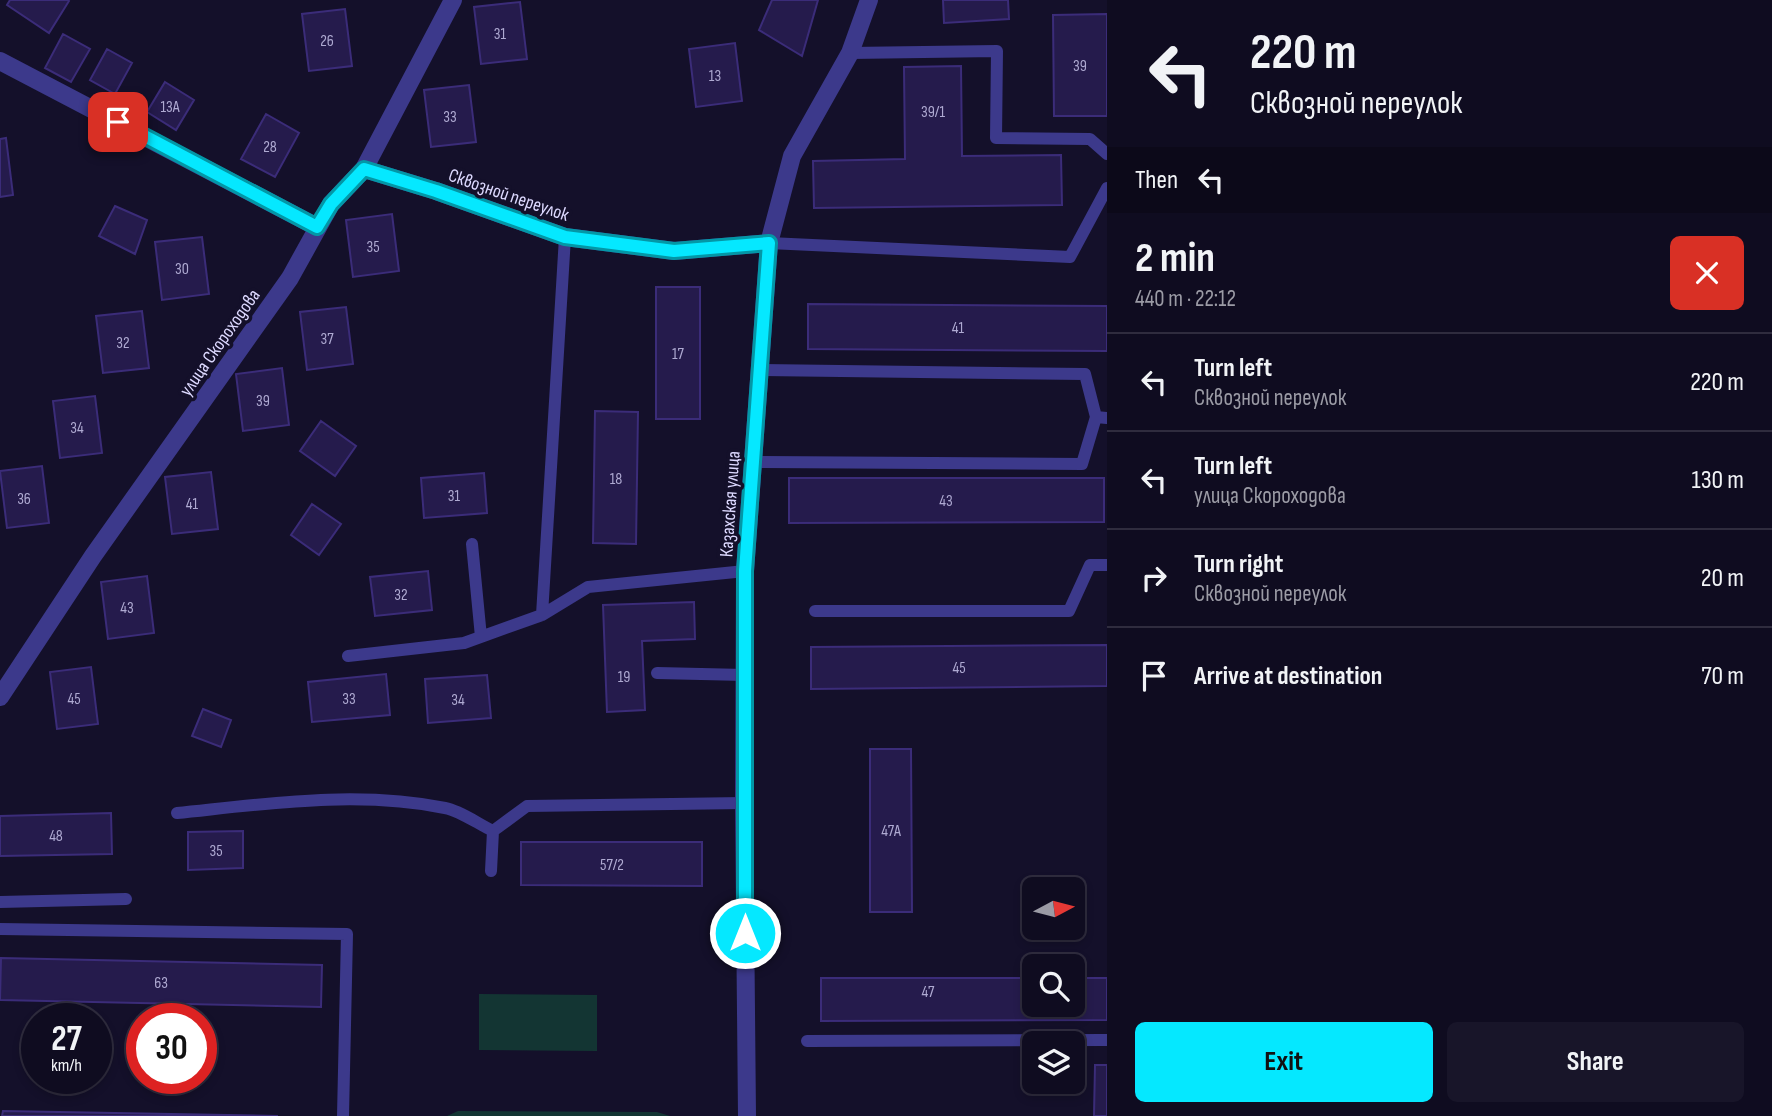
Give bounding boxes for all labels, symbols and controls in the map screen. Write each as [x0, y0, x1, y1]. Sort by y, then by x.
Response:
text: 220 m [1250, 24, 1356, 83]
house number: 31 [494, 25, 507, 44]
icon: left [1135, 28, 1226, 119]
house number: 26 [320, 32, 334, 51]
house number: 39 [1073, 57, 1087, 76]
house number: 13 [709, 67, 721, 86]
text: Сквозной переулок [1250, 84, 1462, 123]
pin [88, 92, 148, 152]
house number: 13А [160, 98, 180, 117]
icon: arrive [99, 103, 137, 141]
house number: 39/1 [921, 103, 945, 122]
house number: 33 [443, 108, 457, 127]
house number: 28 [263, 138, 277, 157]
icon: left [1192, 161, 1230, 199]
street label: Сквозной переулок [445, 164, 573, 227]
text: Then [1135, 165, 1178, 196]
text: 2 min [1135, 233, 1215, 284]
button: close [1670, 236, 1744, 310]
house number: 35 [366, 238, 380, 257]
house number: 30 [175, 260, 189, 279]
street label: улица Скороходова [175, 285, 266, 401]
text: 440 m · 22:12 [1135, 285, 1236, 313]
house number: 41 [952, 319, 965, 338]
house number: 37 [320, 330, 334, 349]
house number: 32 [116, 334, 130, 353]
house number: 17 [672, 345, 685, 364]
text: Turn left [1194, 353, 1272, 384]
icon: left [1135, 363, 1173, 401]
text: 220 m [1690, 367, 1744, 398]
text: Сквозной переулок [1194, 384, 1347, 412]
house number: 39 [256, 392, 270, 411]
house number: 34 [70, 419, 84, 438]
street label: Казахская улица [715, 450, 746, 558]
text: Turn left [1194, 451, 1272, 482]
icon: left [1135, 461, 1173, 499]
text: 130 m [1692, 465, 1744, 496]
house number: 18 [610, 470, 622, 489]
text: улица Скороходова [1194, 482, 1346, 510]
house number: 31 [448, 487, 461, 506]
house number: 36 [17, 490, 31, 509]
house number: 43 [939, 492, 953, 511]
house number: 41 [186, 495, 199, 514]
text: Turn right [1194, 549, 1283, 580]
icon: right [1135, 559, 1173, 597]
text: 20 m [1701, 563, 1744, 594]
text: Сквозной переулок [1194, 580, 1347, 608]
house number: 32 [394, 586, 408, 605]
house number: 43 [120, 599, 134, 618]
icon: arrive [1135, 657, 1173, 695]
house number: 45 [952, 659, 966, 678]
text: Arrive at destination [1194, 661, 1382, 692]
text: 70 m [1701, 661, 1744, 692]
house number: 19 [618, 668, 630, 687]
house number: 45 [67, 690, 81, 709]
house number: 33 [342, 690, 356, 709]
house number: 34 [451, 691, 465, 710]
house number: 47А [881, 822, 901, 841]
house number: 48 [49, 827, 63, 846]
house number: 35 [209, 842, 223, 861]
house number: 57/2 [600, 856, 624, 875]
north arrow [1022, 877, 1085, 940]
map controls [1022, 877, 1085, 1094]
position arrow [708, 896, 782, 970]
button: search [1022, 954, 1085, 1017]
house number: 63 [154, 974, 168, 993]
house number: 47 [922, 983, 935, 1002]
speed limit sign: 30 [126, 1003, 217, 1094]
text: 27 [51, 1018, 82, 1061]
button: Exit [1135, 1022, 1433, 1102]
button: Share [1447, 1022, 1744, 1102]
button: layers [1022, 1031, 1085, 1094]
text: km/h [51, 1055, 82, 1076]

